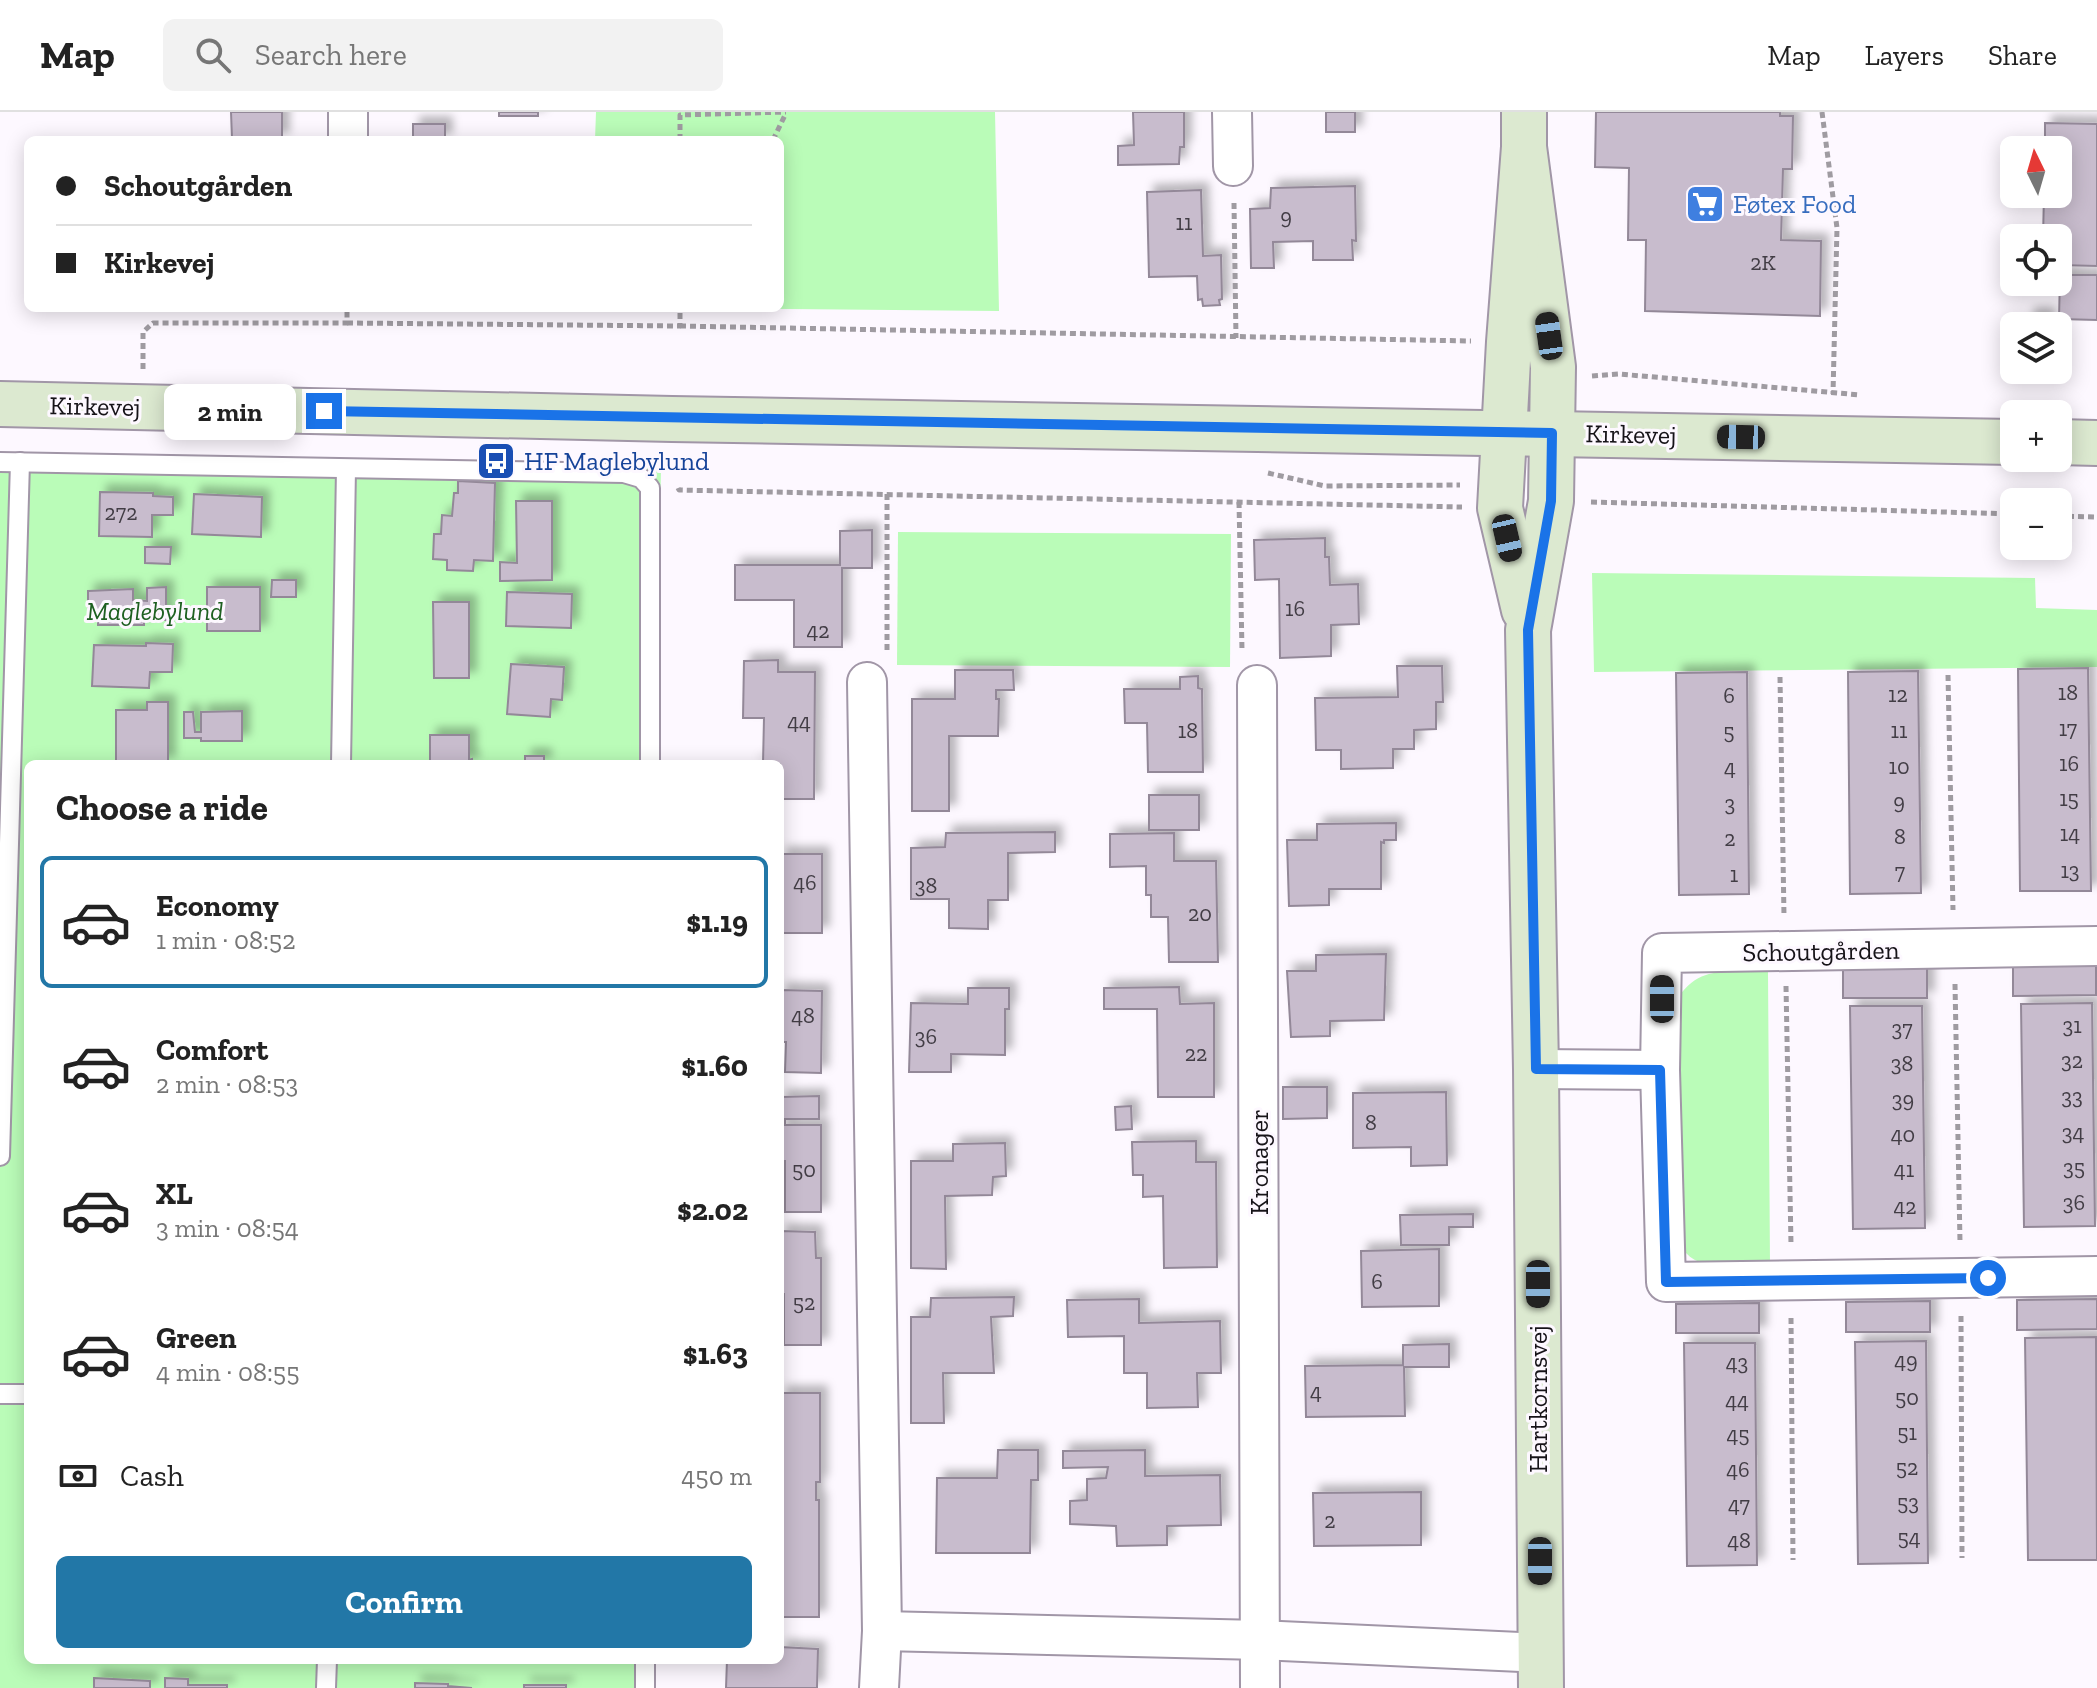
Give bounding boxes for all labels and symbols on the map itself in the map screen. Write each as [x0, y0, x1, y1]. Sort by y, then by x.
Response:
north arrow [2000, 136, 2072, 208]
supermarket icon: Føtex Food [1684, 183, 1726, 225]
place label: Føtex Food [1733, 188, 1856, 220]
house number: 9 [1280, 203, 1292, 230]
house number: 11 [1176, 209, 1193, 236]
house number: 2K [1750, 249, 1776, 276]
car [1534, 311, 1564, 361]
callout: 2 min [164, 383, 296, 439]
street label: Kirkevej [49, 389, 141, 423]
route end [306, 393, 342, 429]
street label: Kirkevej [1585, 417, 1677, 451]
car [1717, 425, 1765, 449]
bus stop icon: HF Maglebylund [475, 440, 517, 482]
place label: HF Maglebylund [524, 445, 709, 477]
house number: 272 [104, 499, 138, 526]
car [1490, 512, 1524, 564]
park label: Maglebylund [86, 595, 224, 627]
house number: 16 [1285, 595, 1305, 622]
house number: 42 [806, 617, 830, 644]
house number: 18 [2058, 679, 2078, 706]
house number: 12 [1888, 681, 1908, 708]
house number: 6 [1723, 682, 1735, 709]
house number: 44 [787, 708, 811, 735]
house number: 17 [2059, 715, 2078, 742]
house number: 18 [1178, 717, 1198, 744]
house number: 11 [1891, 717, 1908, 744]
house number: 5 [1723, 718, 1735, 745]
house number: 16 [2059, 750, 2079, 777]
house number: 10 [1888, 753, 1910, 780]
house number: 4 [1724, 754, 1736, 781]
house number: 15 [2059, 785, 2079, 812]
house number: 9 [1893, 788, 1905, 815]
house number: 3 [1725, 790, 1735, 817]
house number: 14 [2060, 820, 2080, 847]
house number: 8 [1894, 823, 1906, 850]
house number: 2 [1724, 825, 1736, 852]
house number: 13 [2060, 857, 2080, 884]
house number: 7 [1895, 858, 1906, 885]
house number: 1 [1730, 861, 1739, 888]
house number: 46 [793, 869, 817, 896]
house number: 38 [915, 872, 937, 899]
house number: 20 [1188, 900, 1212, 927]
street label: Schoutgården [1742, 934, 1900, 968]
car [1650, 975, 1674, 1023]
house number: 48 [791, 1002, 815, 1029]
house number: 31 [2062, 1012, 2082, 1039]
house number: 37 [1891, 1015, 1913, 1042]
house number: 36 [915, 1023, 937, 1050]
house number: 22 [1185, 1040, 1207, 1067]
house number: 32 [2061, 1047, 2083, 1074]
house number: 38 [1891, 1050, 1913, 1077]
house number: 33 [2061, 1083, 2083, 1110]
house number: 39 [1892, 1086, 1914, 1113]
street label: Kronager [1243, 1109, 1275, 1215]
house number: 8 [1365, 1109, 1377, 1136]
house number: 34 [2062, 1119, 2084, 1146]
house number: 40 [1891, 1121, 1915, 1148]
house number: 35 [2063, 1154, 2085, 1181]
house number: 50 [792, 1156, 816, 1183]
house number: 41 [1894, 1156, 1915, 1183]
house number: 36 [2063, 1189, 2085, 1216]
house number: 42 [1893, 1193, 1917, 1220]
car [1526, 1260, 1550, 1308]
route start [1970, 1260, 2006, 1296]
house number: 6 [1371, 1268, 1383, 1295]
house number: 52 [793, 1289, 815, 1316]
street label: Hartkornsvej [1522, 1325, 1554, 1473]
house number: 49 [1894, 1347, 1918, 1374]
house number: 43 [1726, 1349, 1748, 1376]
house number: 4 [1310, 1378, 1322, 1405]
house number: 50 [1895, 1384, 1919, 1411]
house number: 44 [1725, 1387, 1749, 1414]
house number: 51 [1897, 1419, 1917, 1446]
house number: 45 [1726, 1421, 1750, 1448]
house number: 52 [1896, 1454, 1918, 1481]
house number: 46 [1726, 1456, 1750, 1483]
house number: 53 [1897, 1489, 1919, 1516]
house number: 47 [1728, 1491, 1751, 1518]
house number: 2 [1324, 1507, 1336, 1534]
house number: 54 [1897, 1524, 1921, 1551]
house number: 48 [1727, 1527, 1751, 1554]
car [1528, 1537, 1552, 1585]

